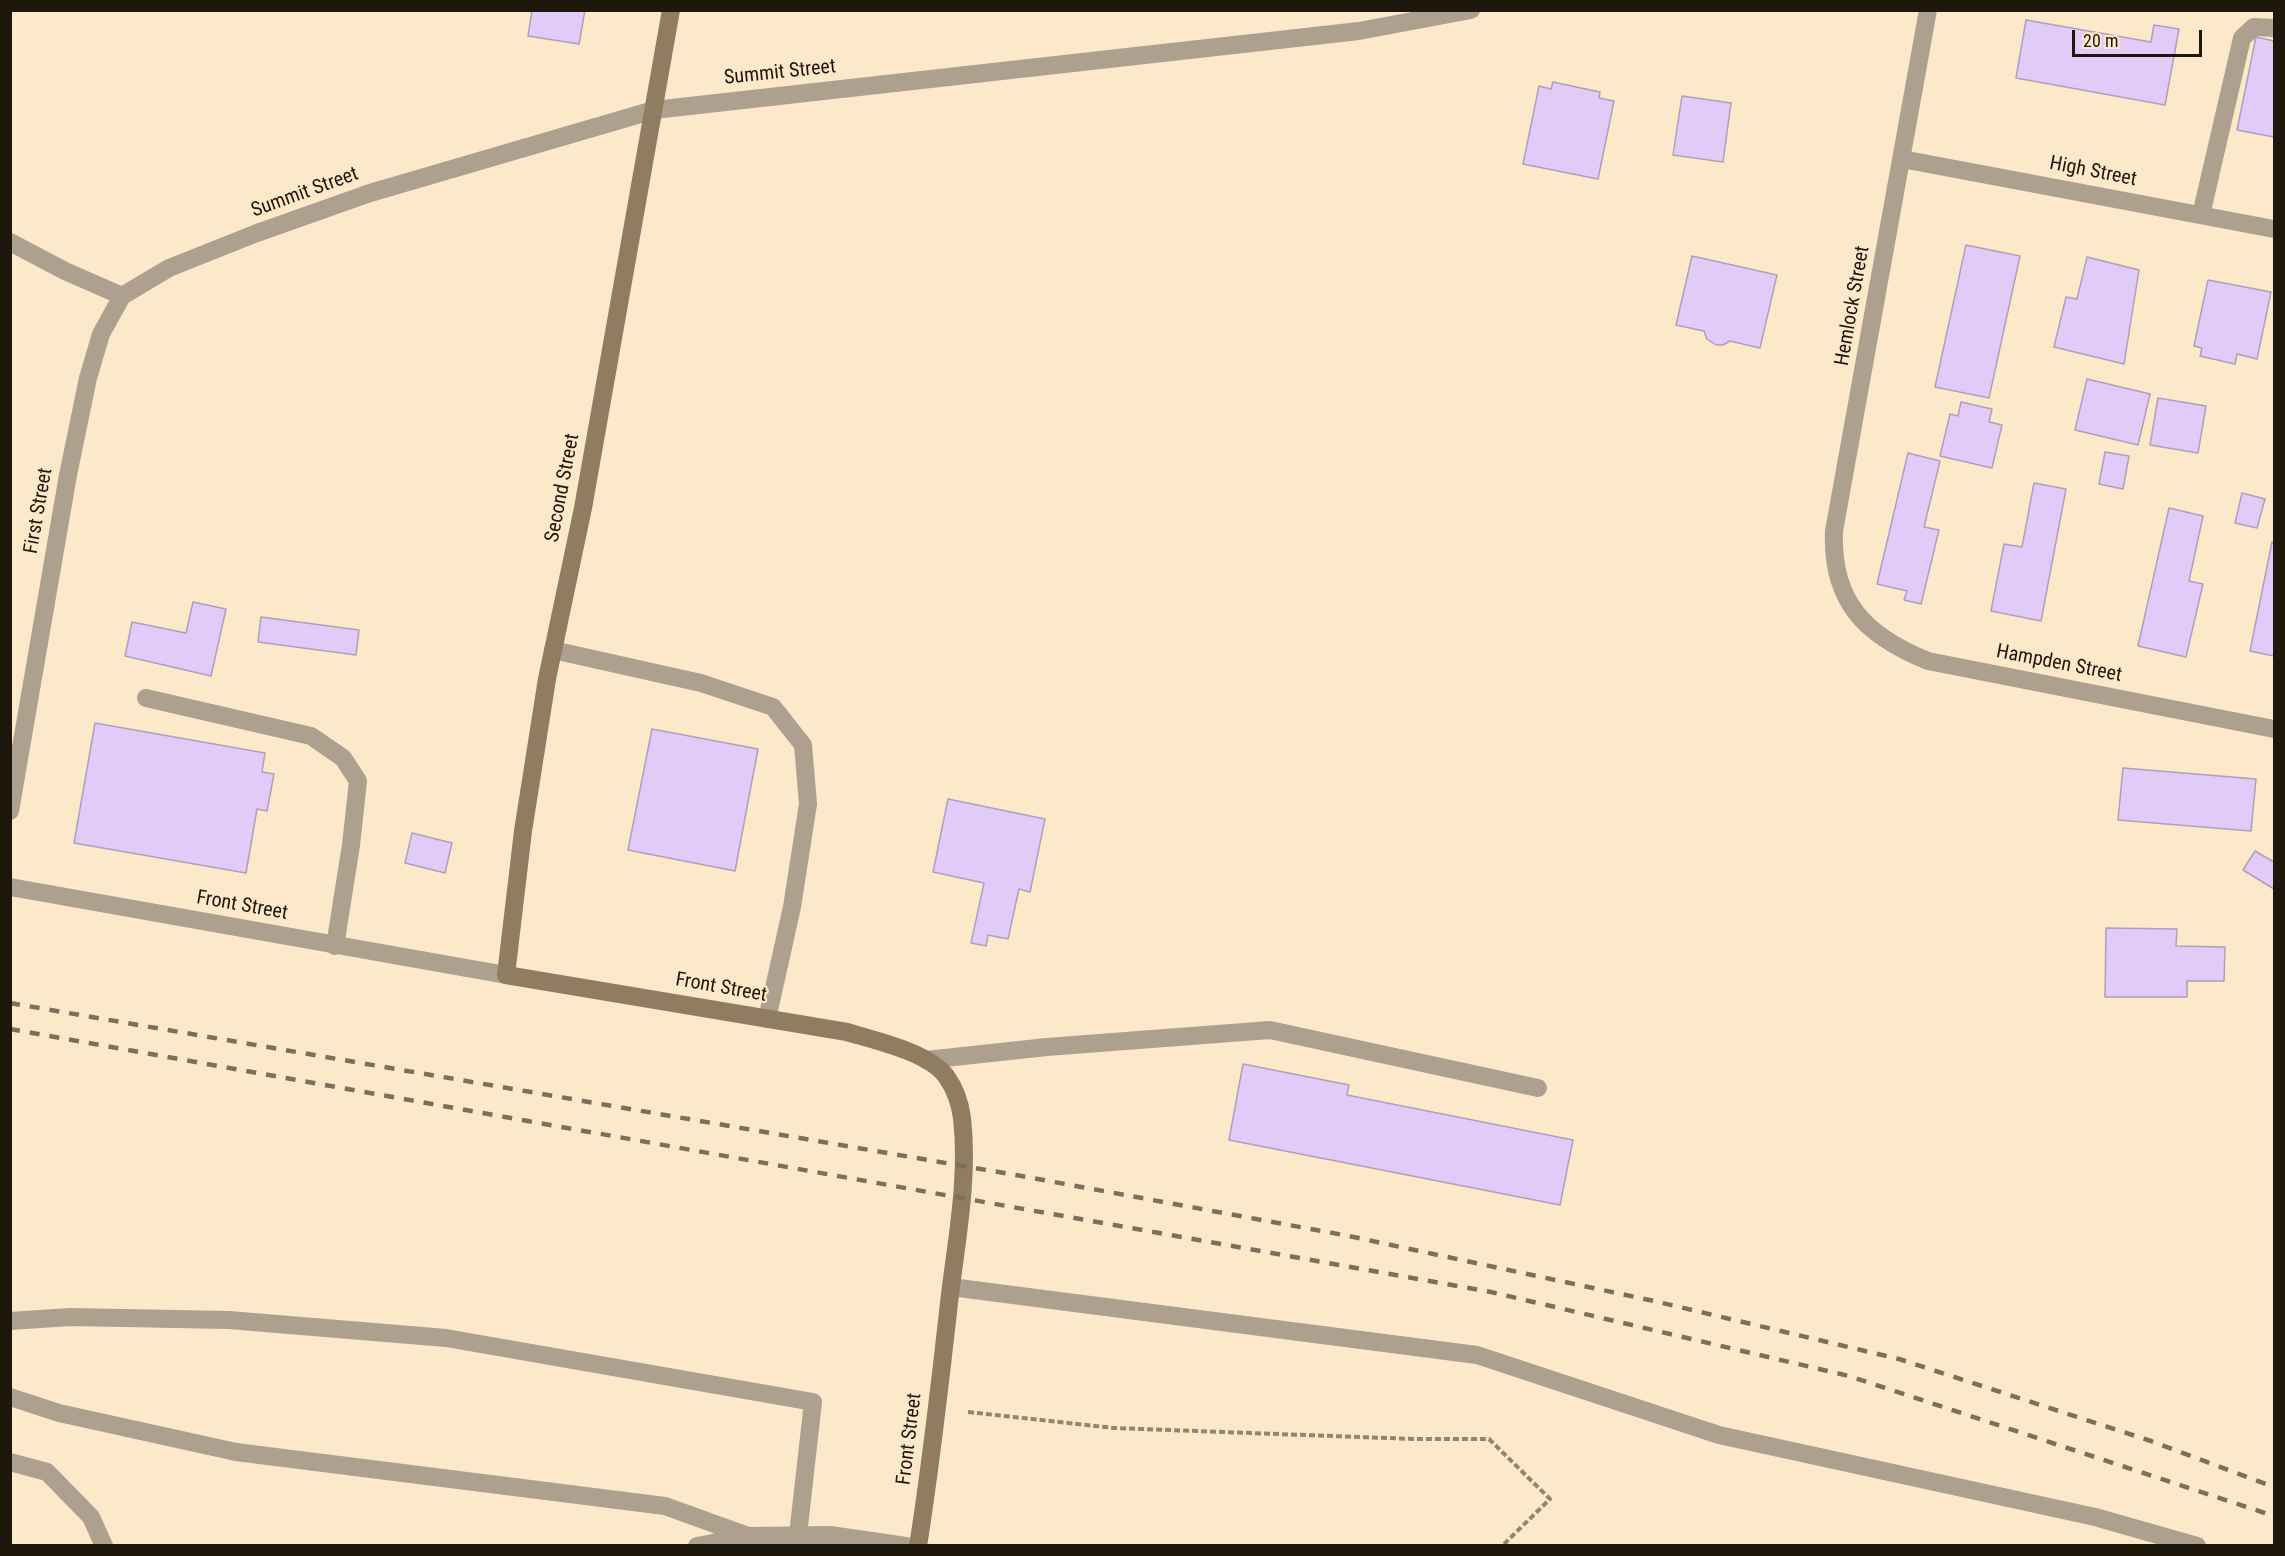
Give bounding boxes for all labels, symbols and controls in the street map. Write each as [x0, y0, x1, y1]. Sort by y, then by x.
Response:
scale bar [2075, 18, 2206, 56]
text: 20 m [2083, 30, 2118, 51]
street label: Summit Street [723, 55, 837, 91]
street label: High Street [2048, 152, 2138, 192]
street label: Summit Street [248, 163, 362, 223]
street label: Hemlock Street [1831, 244, 1875, 368]
street label: Second Street [541, 432, 585, 544]
street label: First Street [20, 466, 58, 556]
street label: Hampden Street [1994, 640, 2124, 688]
street label: Front Street [194, 886, 290, 926]
street label: Front Street [673, 968, 769, 1008]
street label: Front Street [892, 1392, 928, 1486]

